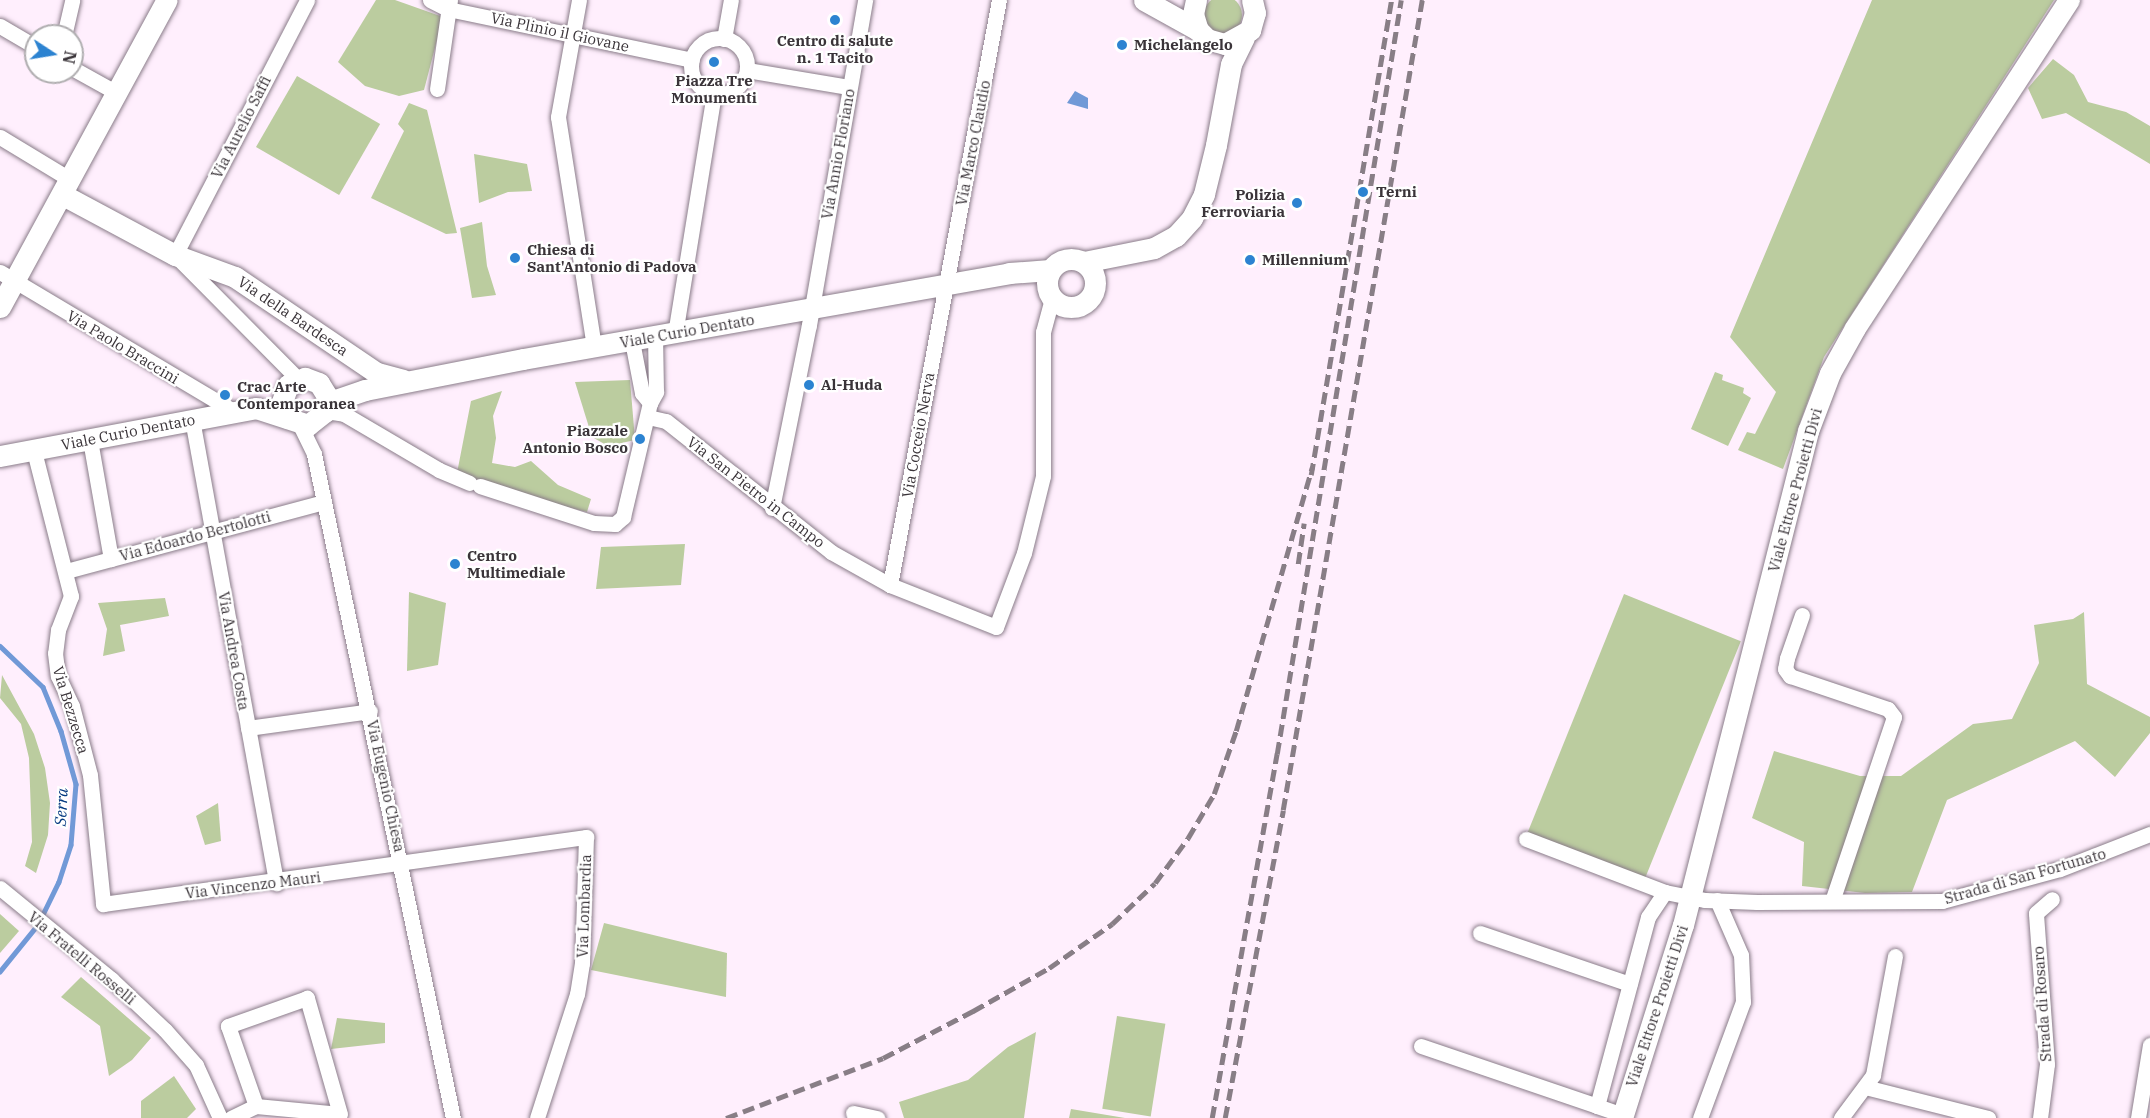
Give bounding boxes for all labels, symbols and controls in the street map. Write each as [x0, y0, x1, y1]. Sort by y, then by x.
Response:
street label: Via Plinio il Giovane [489, 9, 631, 55]
marker: Centro di salute n. 1 Tacito [826, 11, 844, 29]
north arrow [24, 24, 84, 84]
place label: Centro di salute n. 1 Tacito [777, 31, 893, 66]
place label: Michelangelo [1134, 36, 1233, 54]
marker: Michelangelo [1115, 38, 1129, 52]
text: N [59, 49, 81, 66]
marker: Piazza Tre Monumenti [707, 55, 721, 69]
place label: Piazza Tre Monumenti [671, 71, 757, 106]
street label: Via Aurelio Saffi [207, 73, 275, 181]
street label: Via Marco Claudio [952, 79, 994, 207]
street label: Via Annio Floriano [818, 87, 858, 221]
marker: Terni [1354, 183, 1372, 201]
place label: Terni [1376, 183, 1417, 201]
place label: Polizia Ferroviaria [1201, 185, 1285, 220]
marker: Polizia Ferroviaria [1290, 196, 1304, 210]
place label: Chiesa di Sant'Antonio di Padova [527, 240, 697, 275]
marker: Chiesa di Sant'Antonio di Padova [508, 251, 522, 265]
place label: Millennium [1262, 251, 1348, 269]
marker: Millennium [1243, 253, 1257, 267]
street label: Via della Bardesca [234, 272, 352, 360]
street label: Via Paolo Braccini [64, 306, 182, 388]
street label: Viale Curio Dentato [618, 310, 756, 352]
street label: Via Cocceio Nerva [898, 371, 938, 499]
place label: Al-Huda [821, 376, 882, 394]
place label: Crac Arte Contemporanea [237, 377, 356, 412]
marker: Al-Huda [802, 378, 816, 392]
marker: Crac Arte Contemporanea [218, 388, 232, 402]
street label: Viale Ettore Proietti Divi [1764, 406, 1826, 574]
street label: Viale Curio Dentato [59, 410, 197, 454]
place label: Piazzale Antonio Bosco [523, 421, 628, 456]
marker: Piazzale Antonio Bosco [633, 432, 647, 446]
street label: Via San Pietro in Campo [684, 433, 828, 551]
street label: Via Edoardo Bertolotti [117, 507, 273, 565]
place label: Centro Multimediale [467, 546, 565, 581]
marker: Centro Multimediale [448, 557, 462, 571]
street label: Via Andrea Costa [215, 590, 253, 712]
street label: Via Bezzecca [49, 664, 93, 756]
street label: Via Eugenio Chiesa [363, 718, 409, 854]
water label: Serra [50, 787, 72, 827]
street label: Strada di San Fortunato [1942, 844, 2108, 908]
street label: Via Lombardia [573, 854, 595, 958]
street label: Via Vincenzo Mauri [184, 868, 322, 902]
street label: Via Fratelli Rosselli [25, 908, 139, 1008]
street label: Viale Ettore Proietti Divi [1622, 923, 1692, 1089]
street label: Strada di Rosaro [2029, 946, 2055, 1062]

